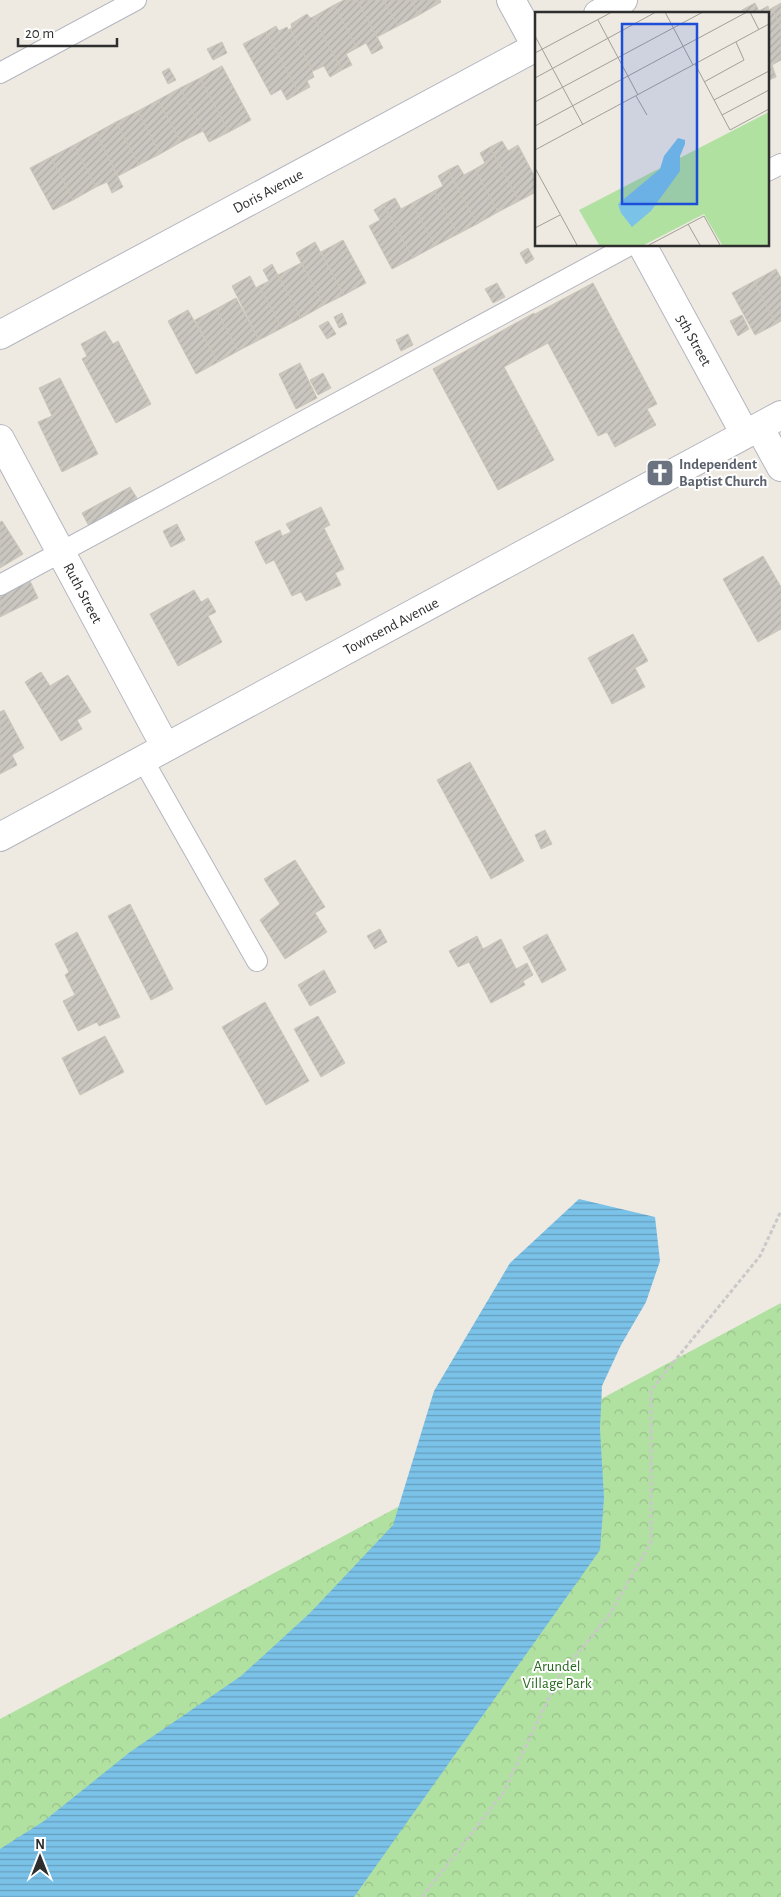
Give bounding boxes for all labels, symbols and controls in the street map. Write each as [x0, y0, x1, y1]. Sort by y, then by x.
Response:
inset map [535, 12, 768, 246]
scale bar [18, 15, 116, 47]
text: 20 m [25, 26, 54, 41]
street label: Doris Avenue [231, 167, 306, 216]
street label: 5th Street [673, 312, 714, 369]
place label: Independent Baptist Church [679, 457, 767, 489]
church icon: Independent Baptist Church [645, 458, 675, 488]
street label: Ruth Street [60, 561, 105, 626]
street label: Townsend Avenue [341, 595, 441, 658]
park label: Arundel Village Park [522, 1659, 592, 1691]
north arrow [15, 1832, 65, 1882]
text: N [35, 1838, 45, 1852]

